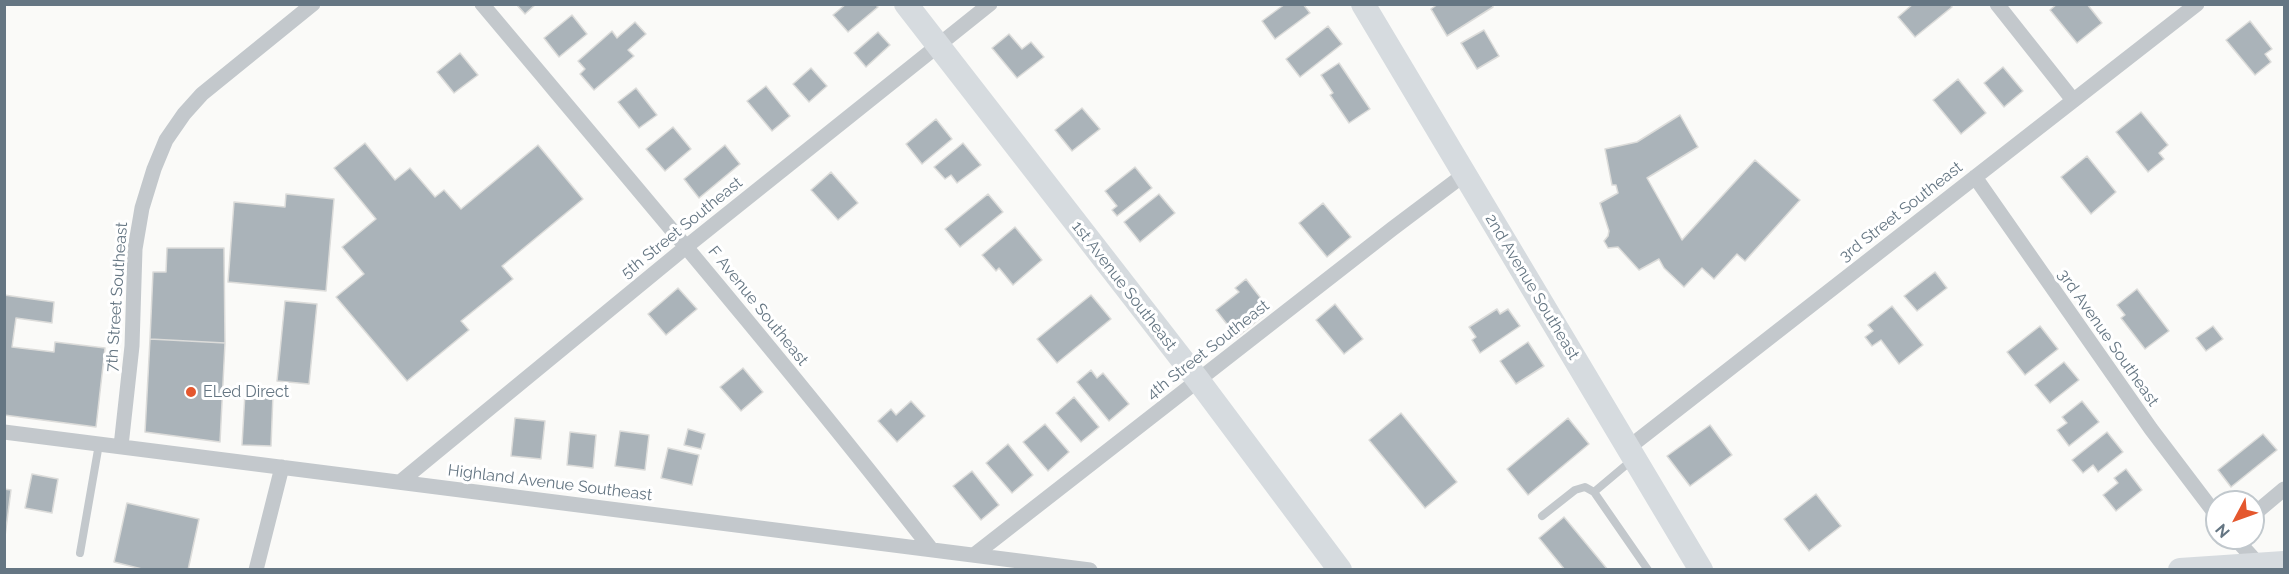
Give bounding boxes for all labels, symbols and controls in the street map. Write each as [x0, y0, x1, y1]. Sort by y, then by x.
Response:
street label: 3rd Street Southeast [1836, 158, 1966, 266]
street label: 5th Street Southeast [617, 173, 747, 283]
street label: 2nd Avenue Southeast [1481, 211, 1583, 363]
street label: 1st Avenue Southeast [1068, 217, 1180, 355]
street label: 7th Street Southeast [102, 221, 132, 373]
street label: F Avenue Southeast [704, 242, 812, 370]
street label: 3rd Avenue Southeast [2053, 266, 2163, 410]
street label: 4th Street Southeast [1143, 296, 1273, 404]
place label: ELed Direct [203, 382, 289, 402]
marker: ELed Direct [184, 385, 198, 399]
street label: Highland Avenue Southeast [447, 461, 653, 505]
north arrow [2205, 490, 2265, 550]
text: N [2211, 520, 2234, 542]

